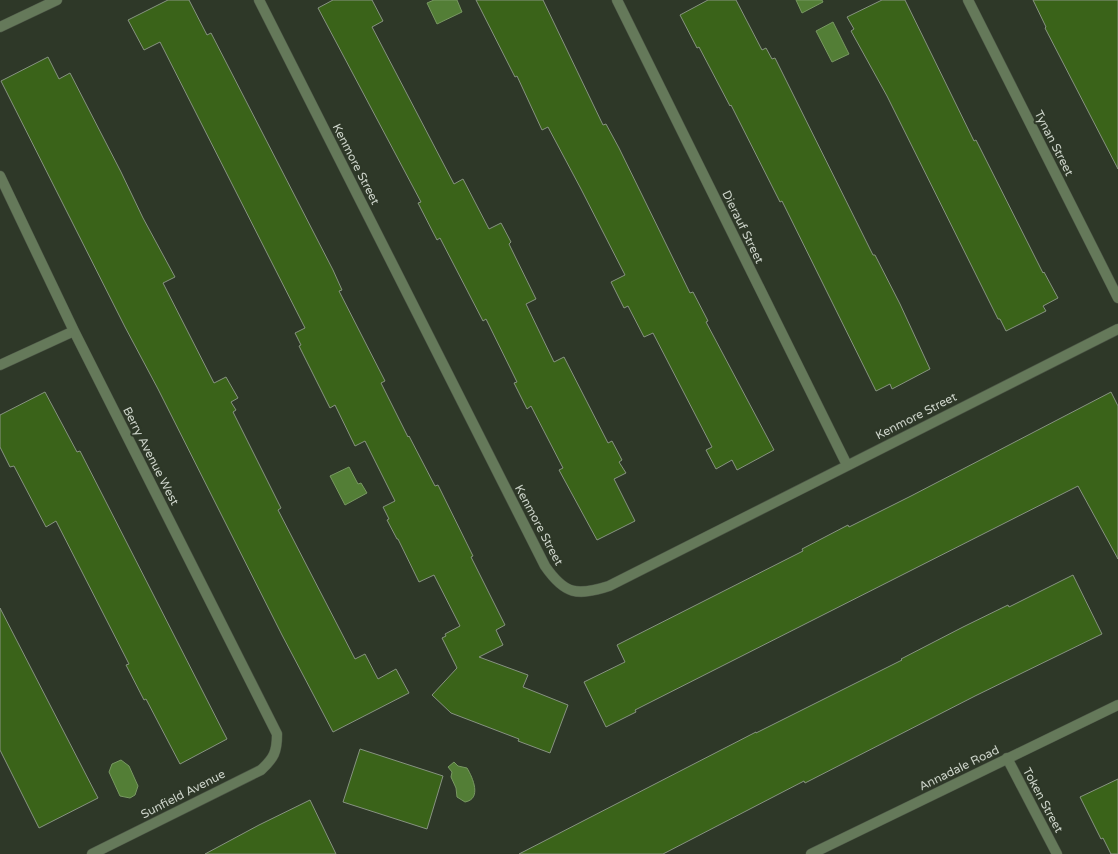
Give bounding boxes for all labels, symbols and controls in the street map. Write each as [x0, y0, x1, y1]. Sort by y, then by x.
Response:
street label: Tynan Street [1031, 108, 1077, 178]
street label: Kenmore Street [330, 121, 383, 207]
street label: Dierauf Street [719, 188, 767, 266]
street label: Kenmore Street [873, 389, 959, 442]
street label: Berry Avenue West [120, 404, 182, 508]
street label: Kenmore Street [512, 482, 566, 568]
street label: Annadale Road [917, 743, 1001, 793]
street label: Token Street [1020, 765, 1066, 835]
street label: Sunfield Avenue [138, 767, 228, 821]

